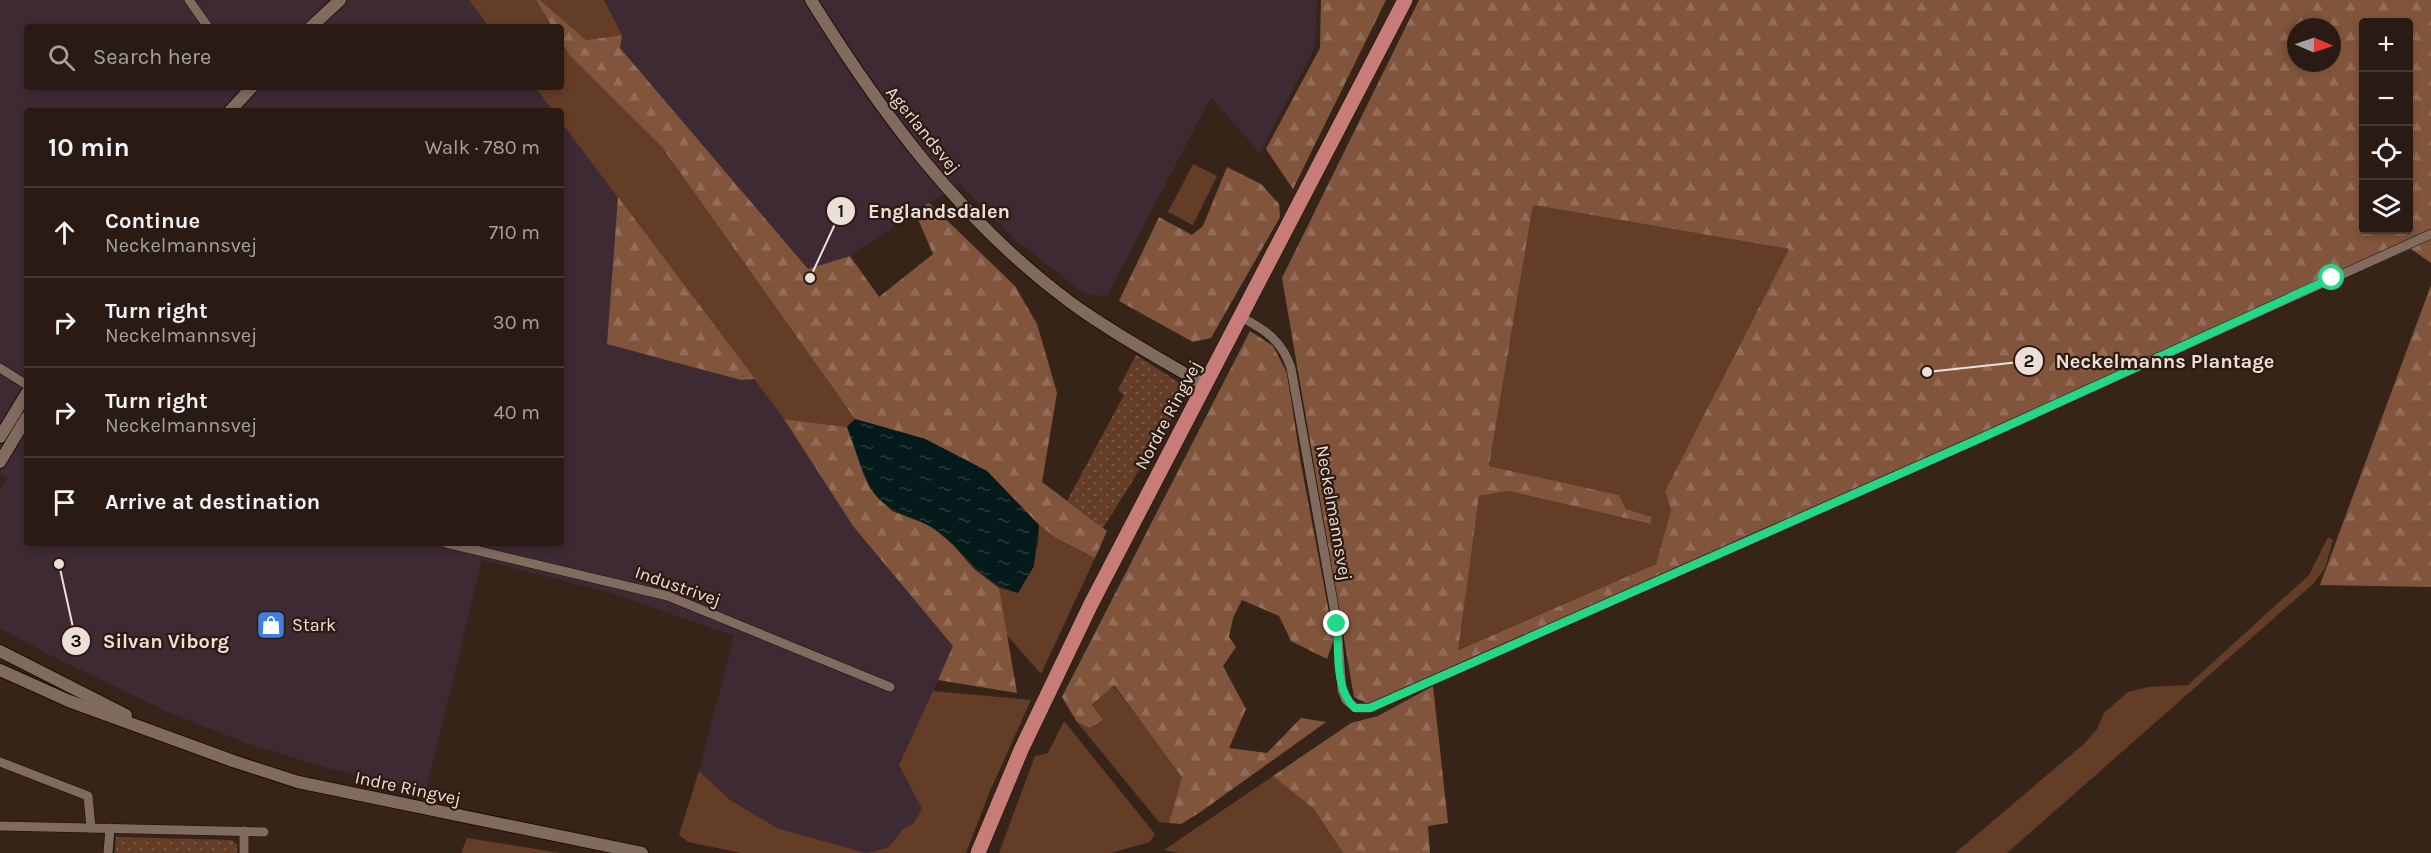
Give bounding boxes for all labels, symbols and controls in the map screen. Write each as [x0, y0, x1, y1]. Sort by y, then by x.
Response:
north arrow [2287, 18, 2341, 72]
map controls [2359, 18, 2413, 234]
button: + [2359, 18, 2413, 72]
search box [24, 24, 564, 90]
icon: search [45, 41, 78, 74]
text: Search here [93, 44, 211, 70]
button: − [2359, 72, 2413, 126]
street label: Agerlandsvej [881, 82, 965, 178]
button: locate [2359, 126, 2413, 180]
text: 10 min [48, 132, 130, 163]
text: Walk · 780 m [425, 136, 540, 159]
button: layers [2359, 180, 2413, 234]
callout: Englandsdalen [826, 192, 1022, 230]
text: 1 [838, 200, 844, 222]
text: Englandsdalen [868, 200, 1010, 223]
text: Continue [105, 208, 200, 234]
icon: ahead [48, 216, 81, 249]
text: 710 m [489, 221, 540, 244]
text: Neckelmannsvej [105, 234, 257, 257]
route start [2318, 264, 2344, 290]
text: Turn right [105, 298, 208, 324]
icon: right [48, 306, 81, 339]
text: 30 m [493, 311, 540, 334]
text: Neckelmannsvej [105, 324, 257, 347]
callout: Neckelmanns Plantage [2014, 342, 2287, 380]
text: 2 [2024, 350, 2034, 372]
text: Neckelmanns Plantage [2056, 350, 2274, 373]
street label: Nordre Ringvej [1130, 357, 1206, 473]
text: Turn right [105, 388, 208, 414]
icon: right [48, 396, 81, 429]
text: 40 m [494, 401, 540, 424]
text: Neckelmannsvej [105, 414, 257, 437]
street label: Neckelmannsvej [1311, 444, 1357, 582]
icon: arrive [48, 486, 81, 519]
text: Arrive at destination [105, 489, 320, 515]
street label: Industrivej [632, 561, 724, 611]
shop icon: Stark [255, 609, 287, 641]
route end [1323, 610, 1349, 636]
place label: Stark [292, 614, 336, 636]
callout: Silvan Viborg [61, 622, 241, 660]
text: 3 [70, 630, 82, 652]
text: Silvan Viborg [103, 630, 230, 653]
street label: Indre Ringvej [353, 766, 463, 810]

